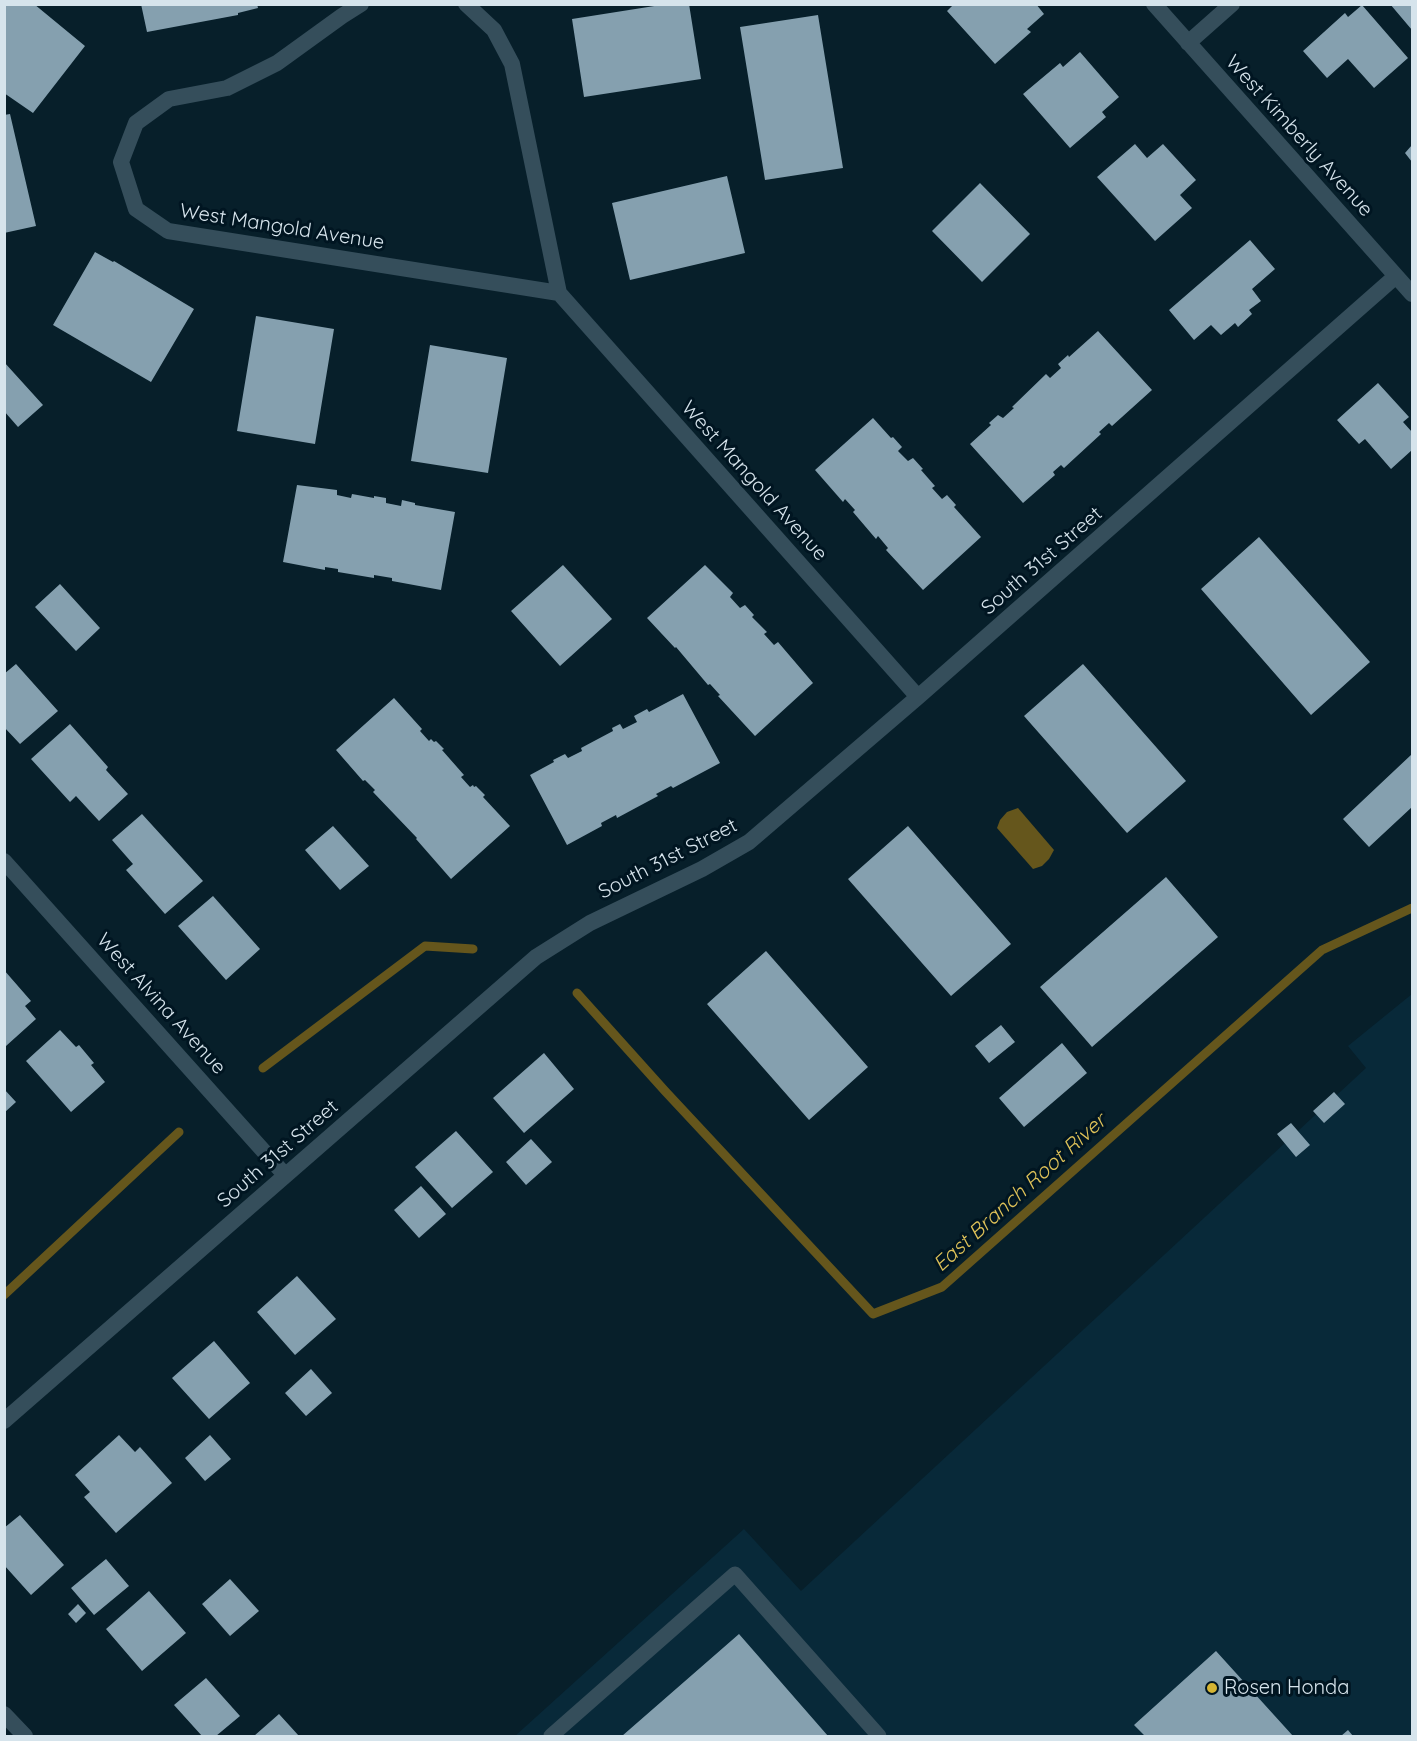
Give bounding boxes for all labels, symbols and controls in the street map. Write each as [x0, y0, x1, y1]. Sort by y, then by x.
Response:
street label: West Kimberly Avenue [1220, 50, 1378, 222]
street label: West Mangold Avenue [178, 199, 386, 255]
street label: West Mangold Avenue [676, 396, 832, 566]
street label: South 31st Street [977, 502, 1107, 620]
street label: South 31st Street [595, 814, 741, 904]
street label: West Alvina Avenue [91, 929, 231, 1079]
street label: South 31st Street [213, 1095, 343, 1213]
water label: East Branch Root River [928, 1109, 1112, 1277]
place label: Rosen Honda [1224, 1676, 1349, 1700]
marker: Rosen Honda [1205, 1681, 1219, 1695]

